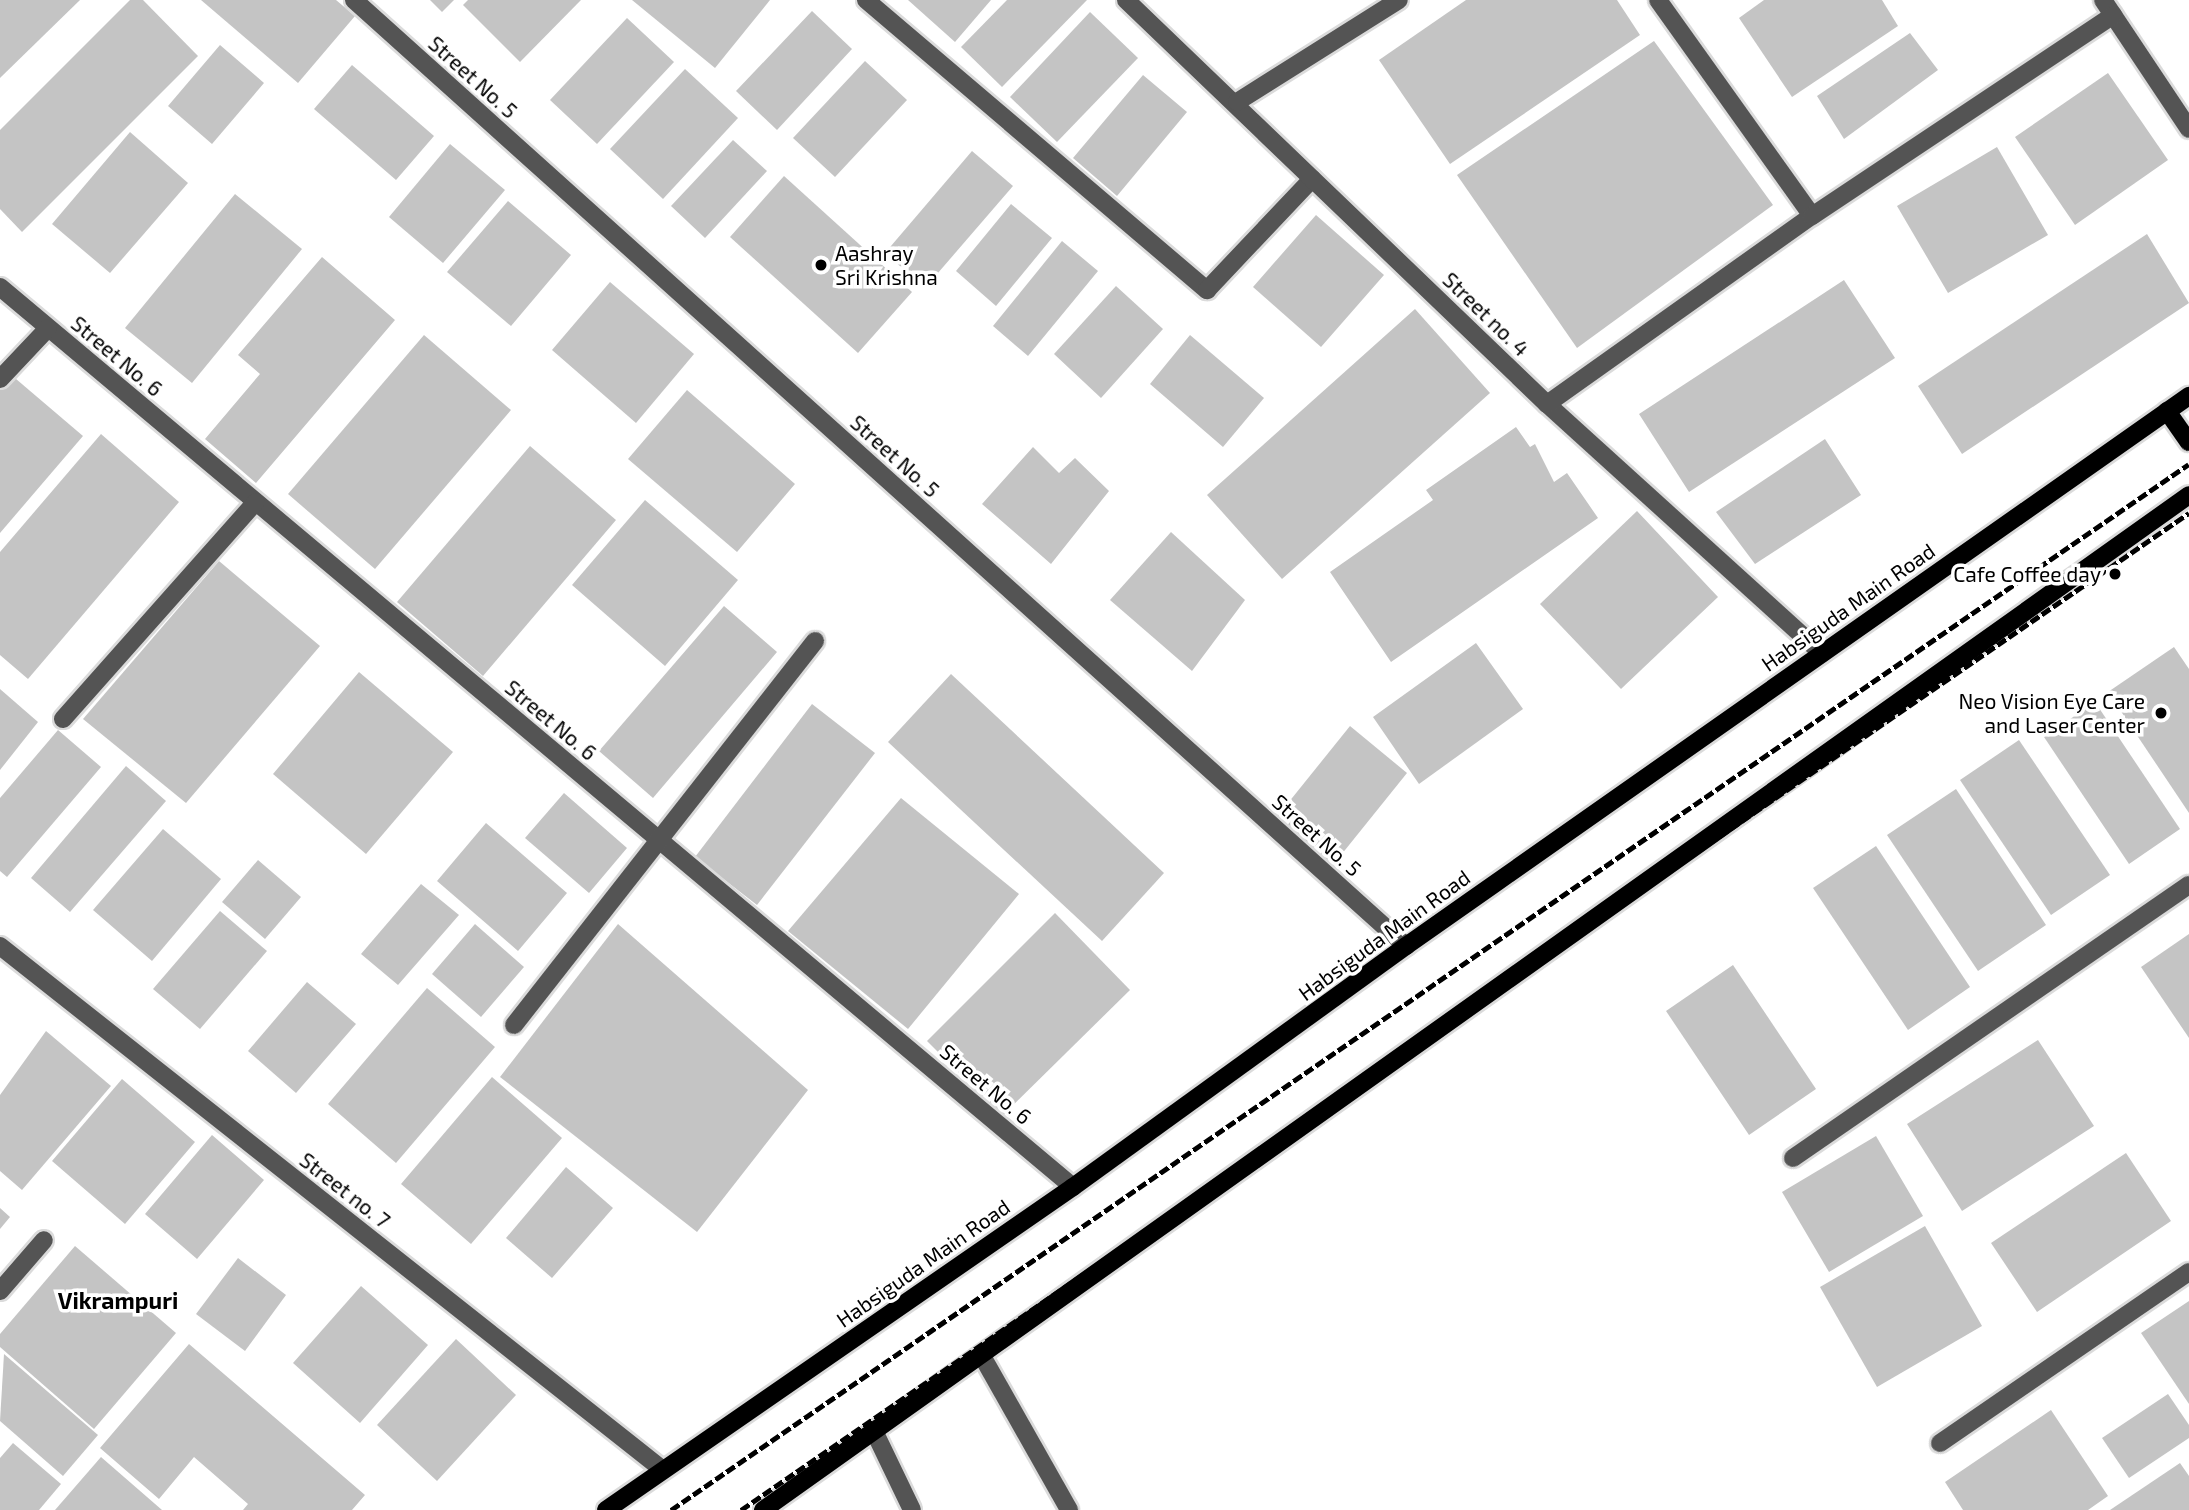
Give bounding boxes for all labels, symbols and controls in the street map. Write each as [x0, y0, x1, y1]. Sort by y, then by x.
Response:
street label: Street No. 5 [424, 31, 522, 123]
place label: Aashray Sri Krishna [835, 240, 938, 290]
marker: Aashray Sri Krishna [813, 257, 829, 273]
street label: Street no. 4 [1438, 267, 1534, 361]
street label: Street No. 6 [66, 311, 168, 401]
street label: Street No. 5 [846, 410, 944, 502]
street label: Habsiguda Main Road [1757, 538, 1939, 676]
place label: Cafe Coffee day [1953, 561, 2101, 587]
marker: Cafe Coffee day [2107, 566, 2123, 582]
street label: Street No. 6 [500, 675, 602, 765]
place label: Neo Vision Eye Care and Laser Center [1958, 688, 2145, 738]
marker: Neo Vision Eye Care and Laser Center [2151, 703, 2171, 723]
street label: Street No. 5 [1268, 789, 1366, 881]
street label: Habsiguda Main Road [1293, 864, 1475, 1006]
street label: Street No. 6 [935, 1039, 1037, 1129]
street label: Street no. 7 [295, 1147, 395, 1233]
street label: Habsiguda Main Road [832, 1194, 1014, 1332]
district label: Vikrampuri [58, 1286, 178, 1314]

